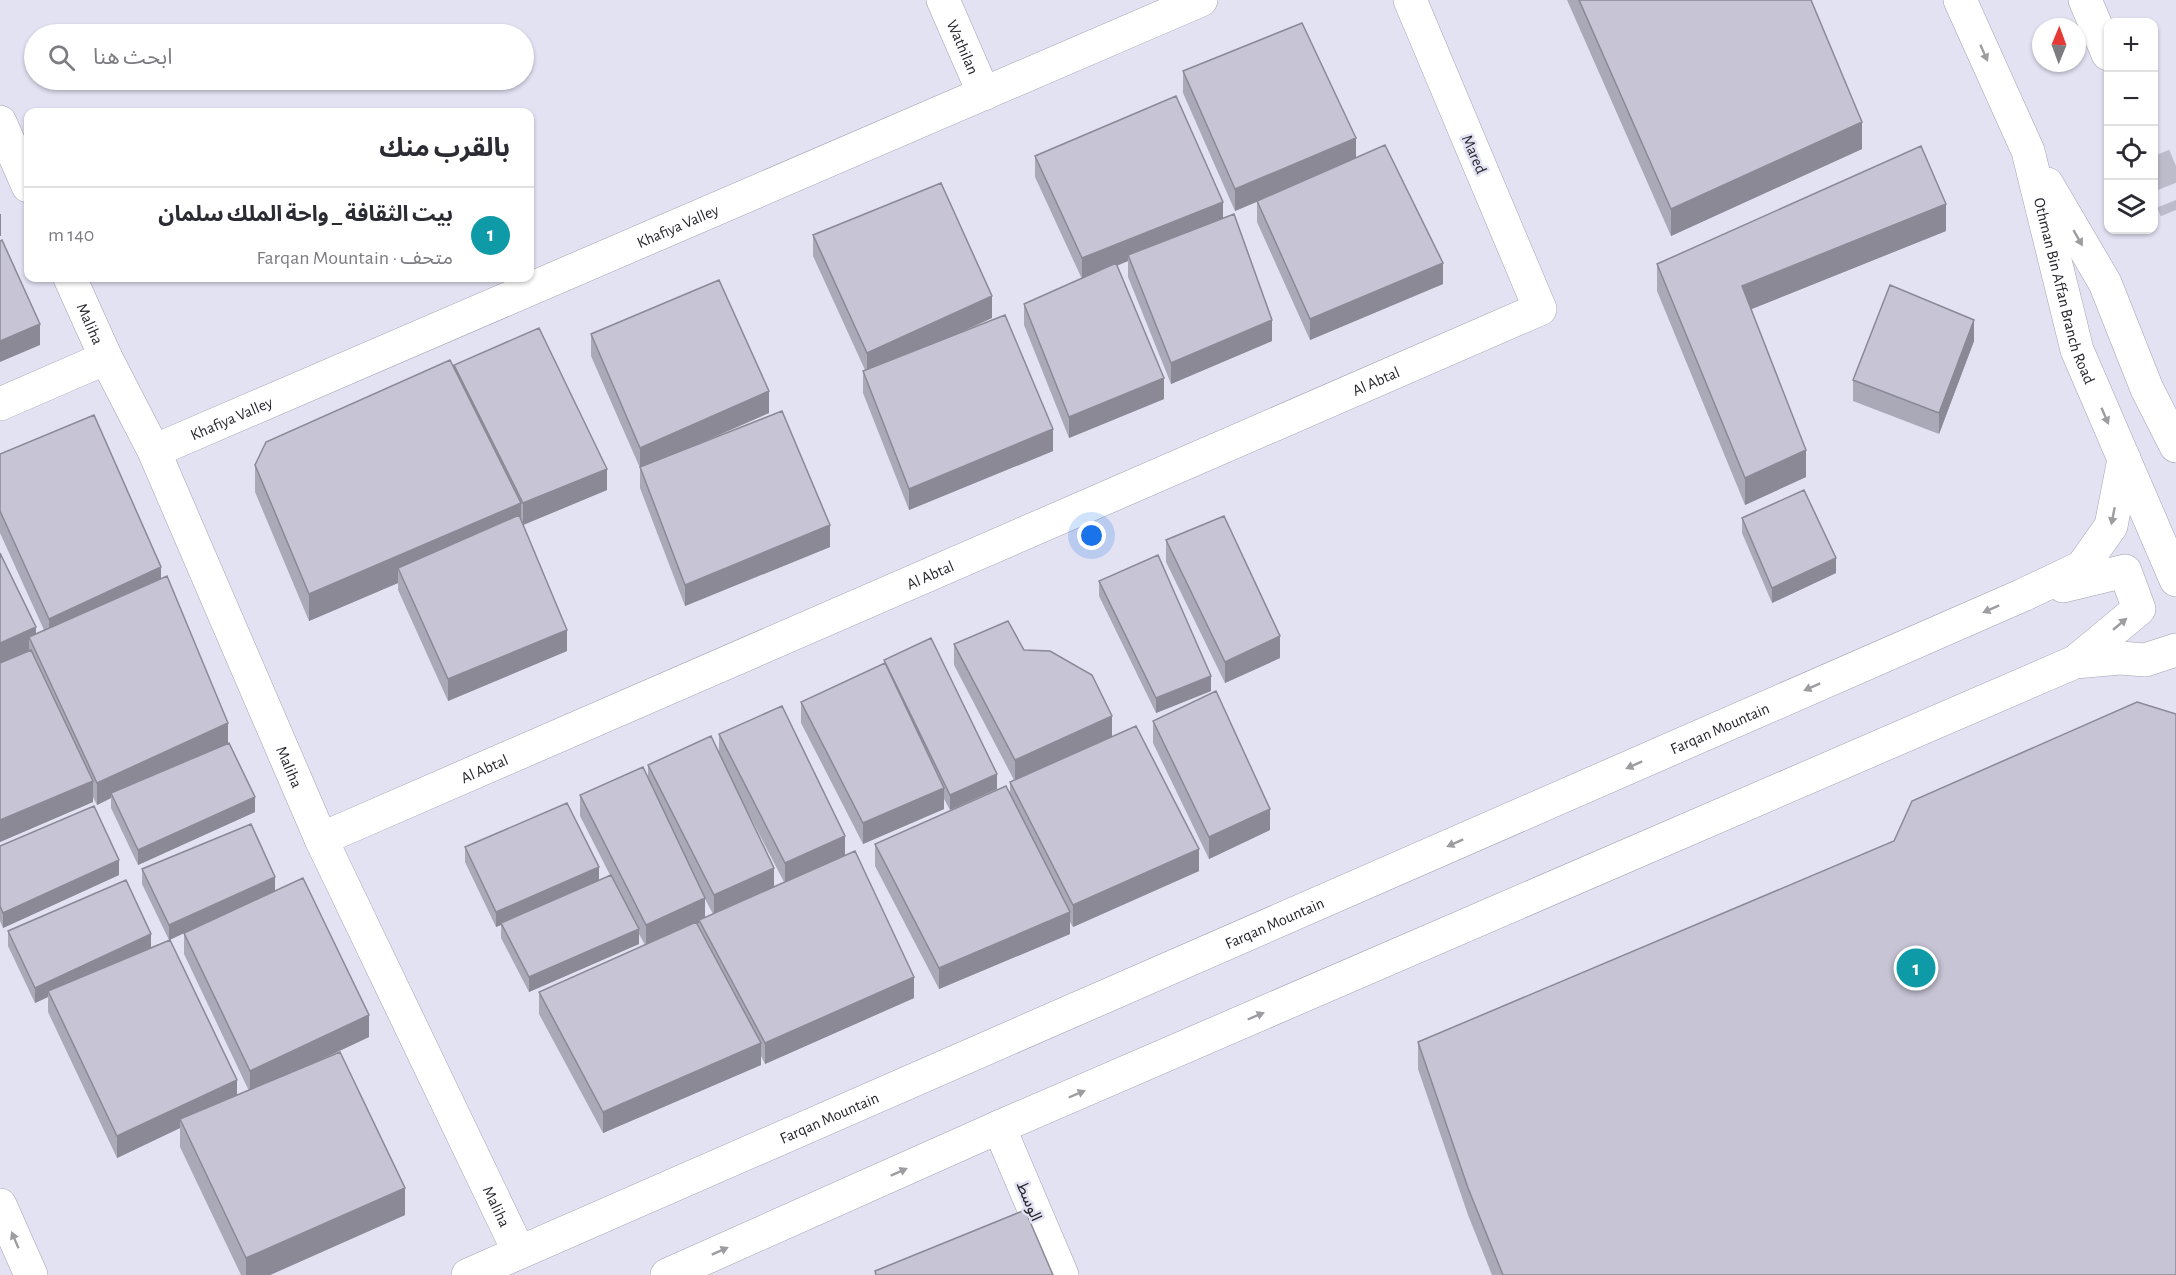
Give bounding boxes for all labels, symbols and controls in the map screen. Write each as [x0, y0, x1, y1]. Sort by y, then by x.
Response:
street label: Wathilan [944, 18, 981, 77]
north arrow [2032, 18, 2086, 72]
map controls [2104, 18, 2158, 234]
button: + [2104, 18, 2158, 72]
search box [24, 24, 534, 90]
icon: search [45, 41, 78, 74]
one-way arrow [1979, 45, 1988, 62]
text: ابحث هنا [93, 46, 172, 68]
button: − [2104, 72, 2158, 126]
button: locate [2104, 126, 2158, 180]
street label: Mared [1459, 133, 1489, 176]
text: بالقرب منك [379, 135, 510, 161]
button: layers [2104, 180, 2158, 234]
street label: Othman Bin Affan Branch Road [2031, 196, 2098, 386]
street label: Khafiya Valley [635, 202, 722, 251]
text: بيت الثقافة _ واحة الملك سلمان [158, 203, 453, 225]
text: 140 m [48, 225, 94, 245]
text: 1 [487, 225, 494, 245]
one-way arrow [2073, 230, 2084, 246]
text: متحف · Farqan Mountain [256, 248, 453, 268]
street label: Maliha [73, 301, 106, 347]
street label: Al Abtal [1350, 364, 1402, 399]
street label: Khafiya Valley [188, 394, 275, 443]
one-way arrow [2101, 407, 2111, 425]
one-way arrow [2108, 507, 2117, 526]
your location [1077, 521, 1106, 550]
street label: Al Abtal [904, 558, 956, 592]
one-way arrow [1983, 605, 2000, 614]
one-way arrow [2112, 618, 2128, 631]
one-way arrow [1804, 683, 1821, 692]
street label: Farqan Mountain [1668, 700, 1772, 757]
street label: Maliha [273, 744, 305, 790]
street label: Al Abtal [459, 752, 511, 786]
one-way arrow [1625, 761, 1642, 770]
one-way arrow [1446, 839, 1464, 849]
street label: Farqan Mountain [1223, 895, 1327, 952]
pin: 1 [1896, 946, 1936, 990]
one-way arrow [1247, 1011, 1265, 1020]
one-way arrow [1068, 1088, 1086, 1098]
street label: Farqan Mountain [777, 1089, 881, 1147]
one-way arrow [890, 1167, 908, 1177]
street label: الوسط [1013, 1179, 1045, 1224]
street label: Maliha [480, 1184, 513, 1230]
one-way arrow [10, 1230, 20, 1248]
one-way arrow [712, 1246, 730, 1256]

